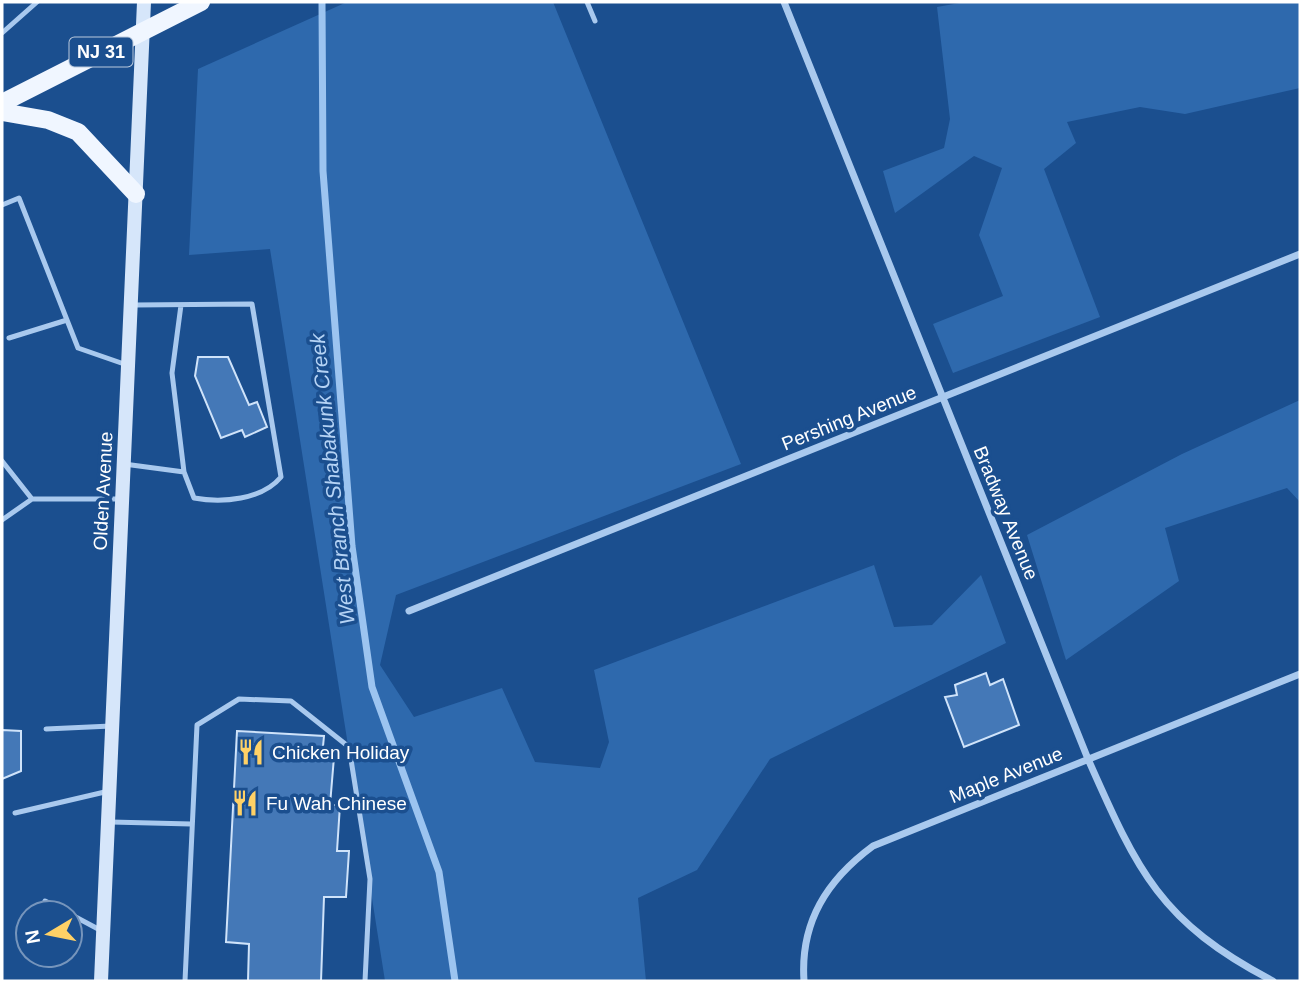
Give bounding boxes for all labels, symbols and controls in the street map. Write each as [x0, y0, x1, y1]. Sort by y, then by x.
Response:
road number: NJ 31 [70, 38, 132, 66]
water label: West Branch Shabakunk Creek [305, 331, 359, 626]
street label: Pershing Avenue [779, 381, 919, 455]
street label: Olden Avenue [89, 431, 117, 551]
street label: Bradway Avenue [970, 443, 1042, 583]
restaurant icon: Chicken Holiday [236, 737, 266, 767]
place label: Chicken Holiday [272, 742, 410, 763]
street label: Maple Avenue [946, 743, 1066, 807]
restaurant icon: Fu Wah Chinese [230, 788, 260, 818]
place label: Fu Wah Chinese [266, 793, 407, 814]
north arrow [14, 899, 84, 969]
text: N [21, 928, 44, 945]

